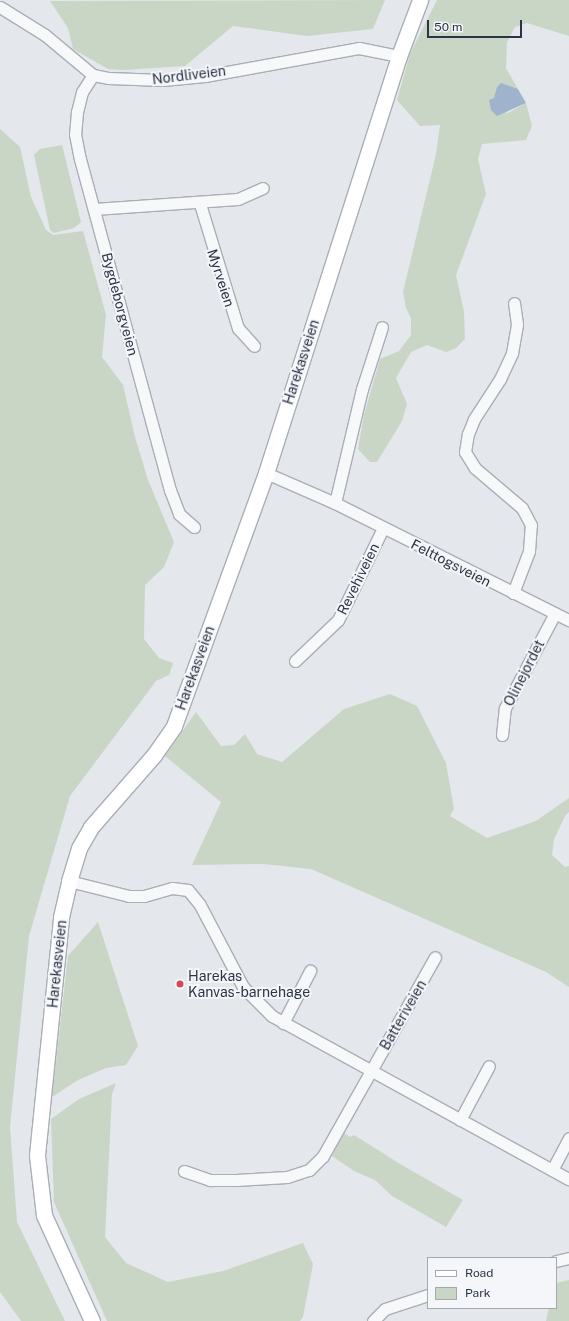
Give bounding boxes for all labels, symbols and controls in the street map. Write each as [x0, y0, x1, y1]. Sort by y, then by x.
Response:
scale bar [429, 12, 524, 38]
text: 50 m [434, 20, 462, 34]
street label: Nordliveien [151, 62, 227, 88]
street label: Myrveien [204, 247, 238, 309]
street label: Bygdeborgveien [98, 251, 142, 357]
street label: Harekasveien [279, 317, 323, 407]
street label: Felttogsveien [408, 536, 494, 590]
street label: Revehiveien [333, 540, 383, 618]
street label: Harekasveien [172, 624, 218, 712]
street label: Olinejordet [500, 637, 548, 709]
street label: Harekasveien [44, 919, 70, 1009]
place label: Harekas Kanvas-barnehage [188, 968, 310, 1000]
street label: Batteriveien [376, 977, 430, 1053]
marker: Harekas Kanvas-barnehage [175, 979, 185, 989]
legend [427, 1257, 557, 1309]
text: Road [465, 1266, 493, 1280]
text: Park [465, 1286, 491, 1300]

